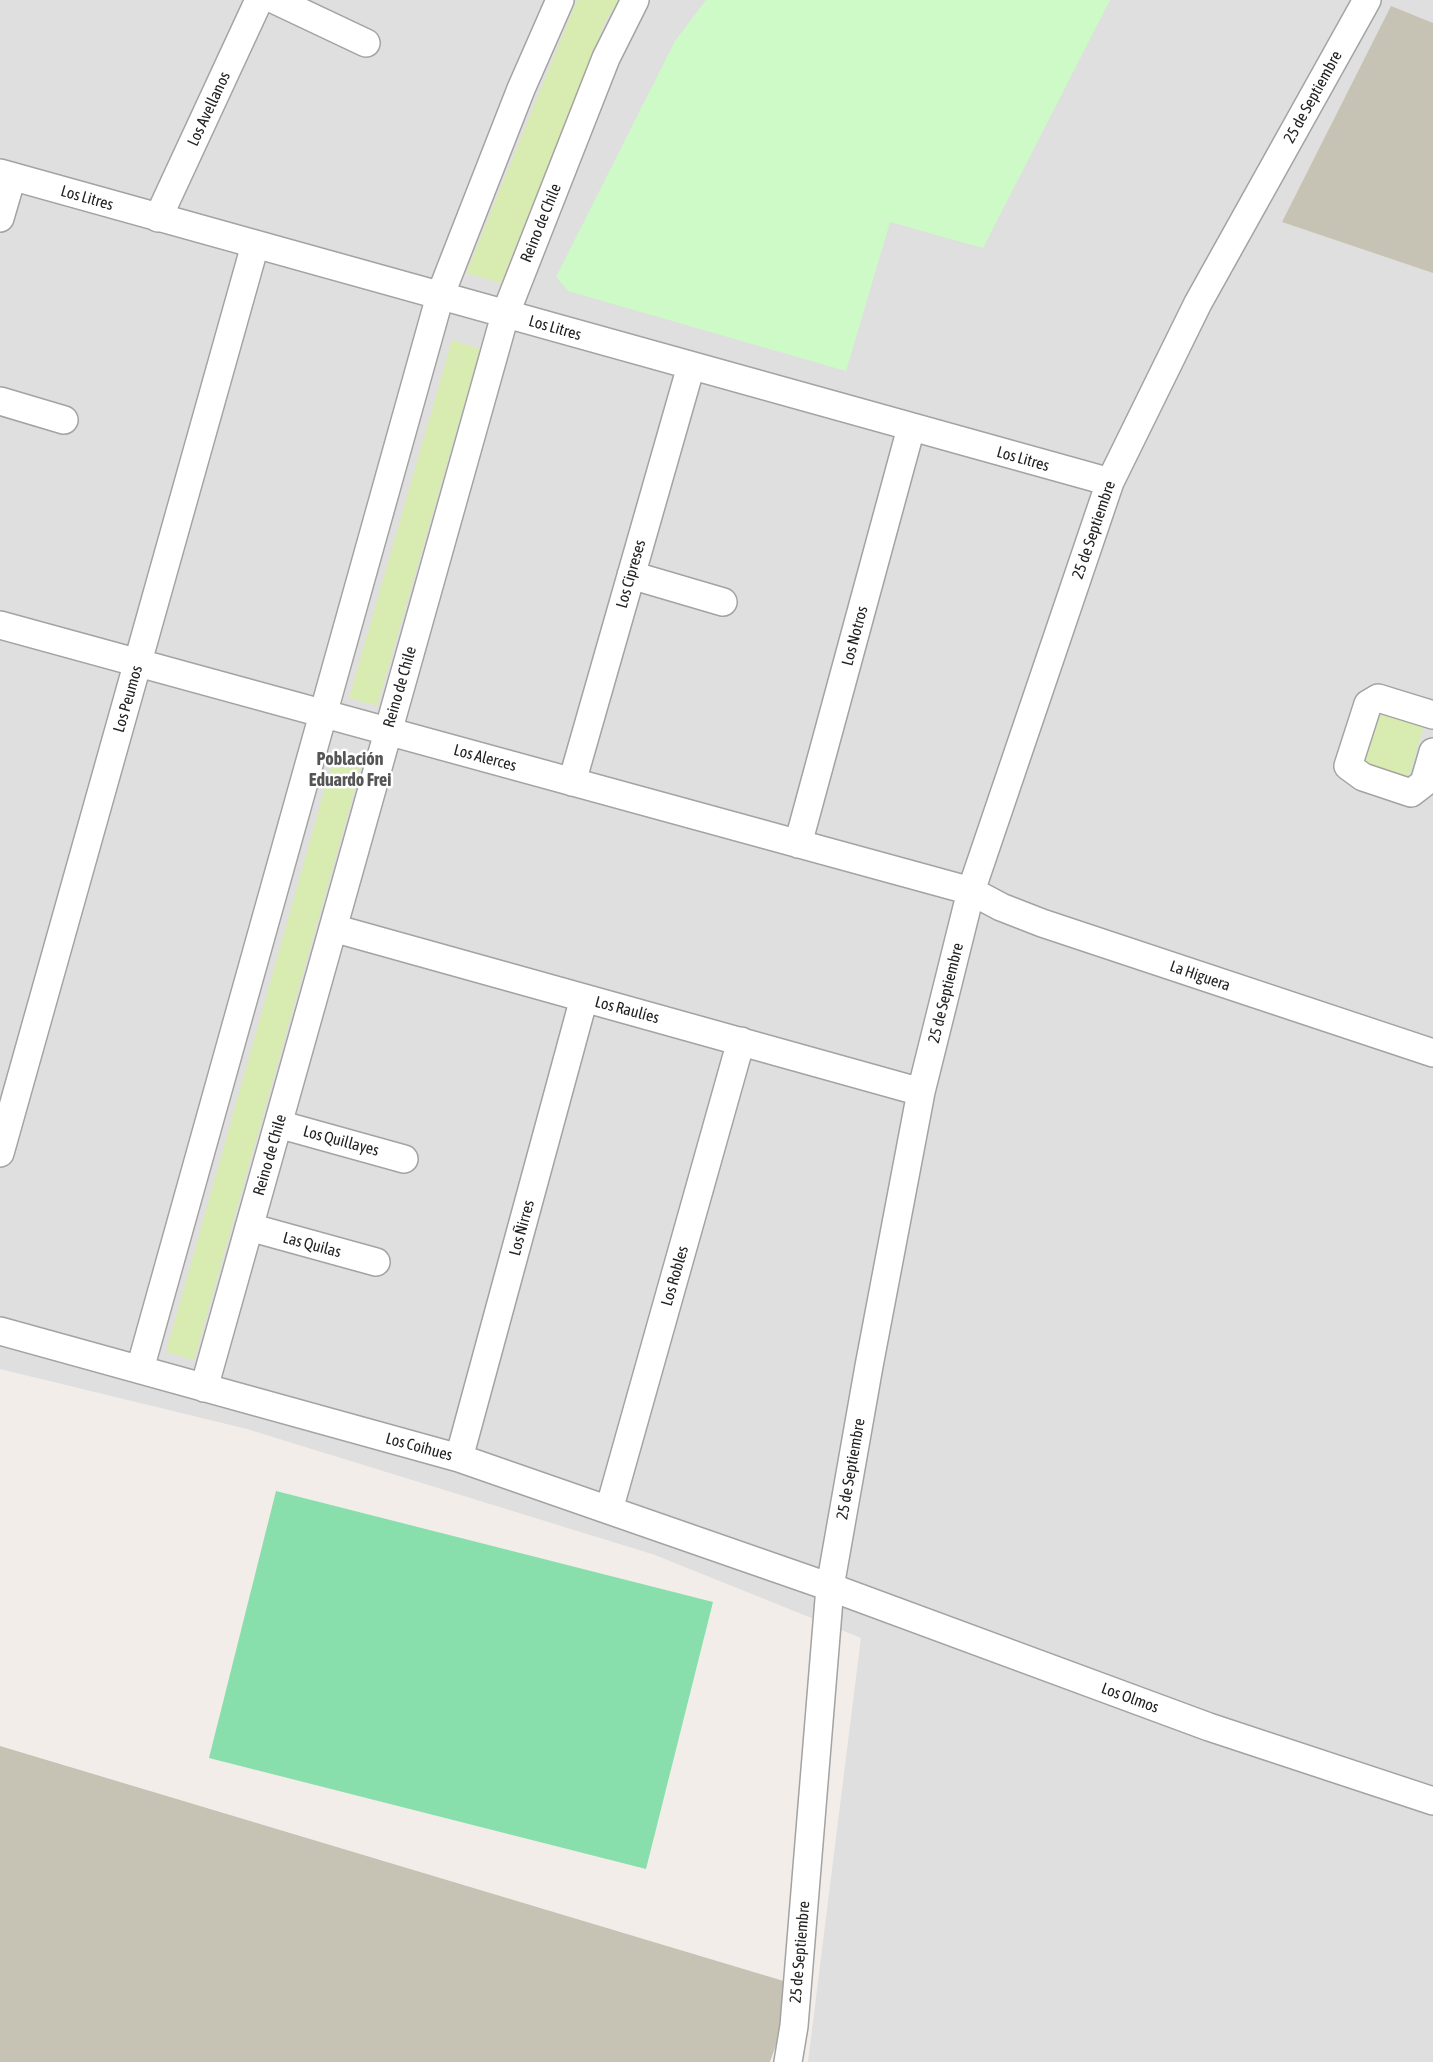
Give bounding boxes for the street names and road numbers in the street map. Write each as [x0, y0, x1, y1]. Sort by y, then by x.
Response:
street label: 25 de Septiembre [1280, 48, 1346, 146]
street label: Los Avellanos [183, 69, 235, 149]
street label: Los Litres [59, 181, 115, 215]
street label: Reino de Chile [516, 181, 566, 265]
street label: Los Litres [527, 311, 583, 345]
street label: Los Litres [995, 442, 1051, 476]
street label: 25 de Septiembre [1068, 478, 1120, 582]
street label: Los Cipreses [612, 537, 650, 611]
street label: Los Notros [838, 604, 872, 668]
street label: Reino de Chile [379, 644, 421, 730]
street label: Los Peumos [109, 663, 147, 735]
street label: Los Alerces [451, 740, 519, 776]
street label: 25 de Septiembre [924, 941, 968, 1045]
street label: La Higuera [1167, 957, 1233, 995]
street label: Los Raulíes [593, 992, 661, 1028]
street label: Reino de Chile [249, 1112, 291, 1198]
street label: Los Quillayes [301, 1122, 381, 1160]
street label: Los Ñirres [505, 1198, 539, 1258]
street label: Las Quilas [281, 1228, 343, 1262]
street label: Los Robles [657, 1244, 693, 1308]
street label: 25 de Septiembre [833, 1417, 869, 1521]
street label: Los Coihues [384, 1429, 454, 1465]
street label: Los Olmos [1099, 1679, 1161, 1717]
street label: 25 de Septiembre [786, 1900, 814, 2004]

